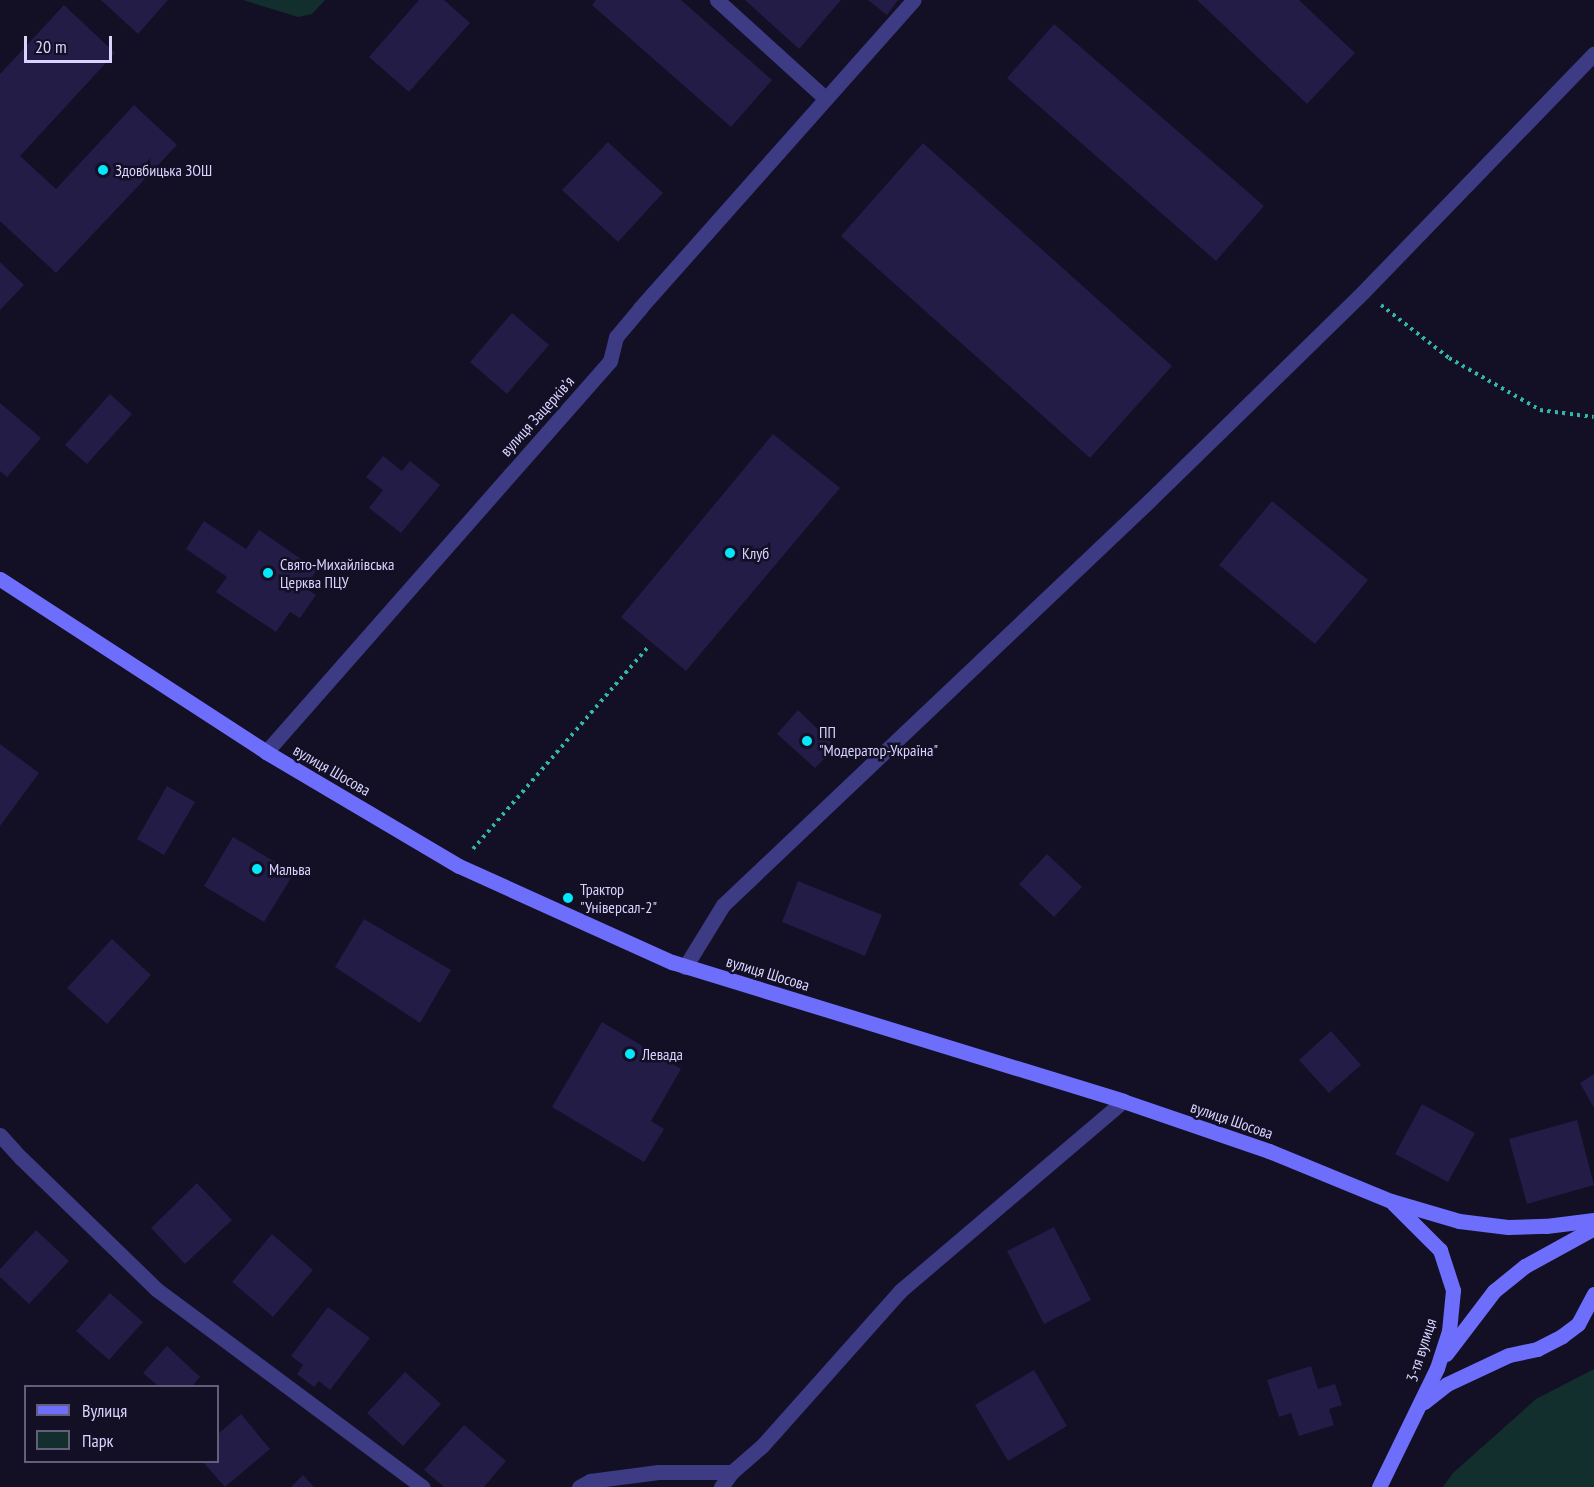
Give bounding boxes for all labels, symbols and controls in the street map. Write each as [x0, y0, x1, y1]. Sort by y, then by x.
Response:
scale bar [27, 24, 116, 62]
text: 20 m [35, 35, 67, 58]
place label: Здовбицька ЗОШ [115, 160, 212, 180]
marker: Здовбицька ЗОШ [96, 163, 110, 177]
street label: вулиця Зацерківʼя [496, 372, 578, 460]
place label: Клуб [742, 543, 769, 563]
marker: Клуб [723, 546, 737, 560]
place label: Свято-Михайлівська Церква ПЦУ [280, 554, 394, 592]
marker: Свято-Михайлівська Церква ПЦУ [261, 566, 275, 580]
place label: ПП "Модератор-Україна" [819, 722, 938, 760]
marker: ПП "Модератор-Україна" [800, 734, 814, 748]
street label: вулиця Шосова [290, 740, 374, 800]
place label: Мальва [269, 859, 311, 879]
marker: Мальва [250, 862, 264, 876]
place label: Трактор "Універсал-2" [580, 879, 657, 917]
marker: Трактор "Універсал-2" [561, 891, 575, 905]
street label: вулиця Шосова [724, 951, 812, 995]
place label: Левада [642, 1044, 683, 1064]
marker: Левада [623, 1047, 637, 1061]
street label: вулиця Шосова [1188, 1097, 1276, 1143]
street label: 3-тя вулиця [1402, 1316, 1440, 1384]
legend [24, 1385, 219, 1463]
text: Вулиця [82, 1399, 127, 1422]
text: Парк [82, 1429, 113, 1452]

